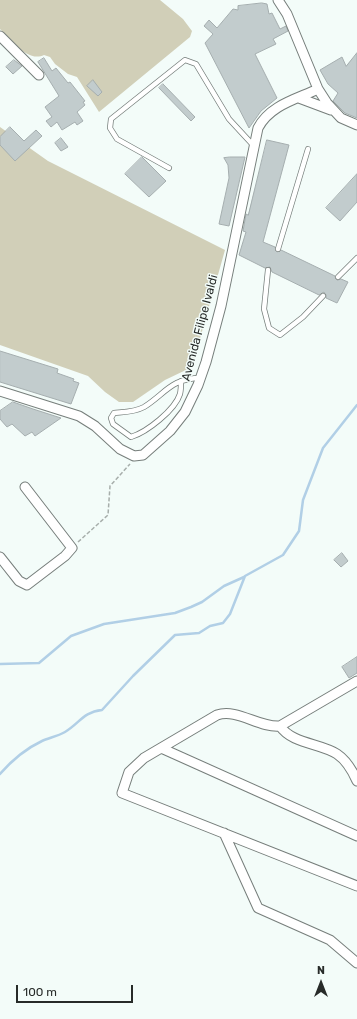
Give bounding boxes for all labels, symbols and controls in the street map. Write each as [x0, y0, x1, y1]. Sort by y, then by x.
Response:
street label: Avenida Filipe Ivaldi [179, 273, 221, 383]
north arrow [301, 963, 341, 1003]
text: N [317, 964, 325, 977]
scale bar [18, 977, 135, 1003]
text: 100 m [23, 985, 57, 999]

